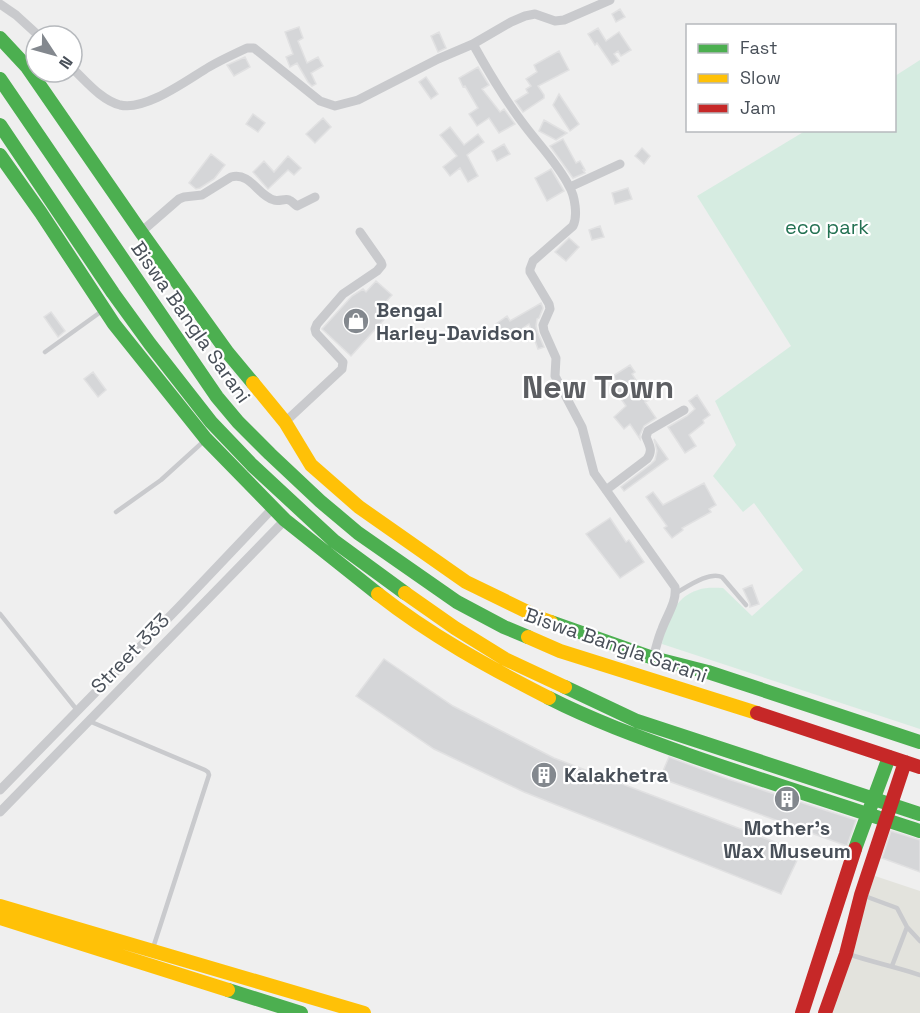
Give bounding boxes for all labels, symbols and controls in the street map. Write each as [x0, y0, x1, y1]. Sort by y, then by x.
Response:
north arrow [24, 24, 84, 84]
legend [686, 24, 896, 132]
text: Fast [740, 36, 777, 59]
text: N [54, 52, 77, 73]
text: Slow [740, 66, 781, 89]
text: Jam [740, 96, 776, 119]
park label: eco park [785, 214, 869, 240]
street label: Biswa Bangla Sarani [125, 236, 257, 408]
place label: Bengal Harley-Davidson [376, 297, 535, 346]
shop icon: Bengal Harley-Davidson [341, 306, 371, 336]
district label: New Town [522, 367, 674, 407]
street label: Biswa Bangla Sarani [521, 601, 711, 689]
street label: Street 333 [85, 607, 175, 699]
building icon: Kalakhetra [529, 760, 559, 790]
place label: Kalakhetra [564, 762, 669, 788]
building icon: Mother's Wax Museum [772, 784, 802, 814]
place label: Mother's Wax Museum [723, 815, 851, 864]

